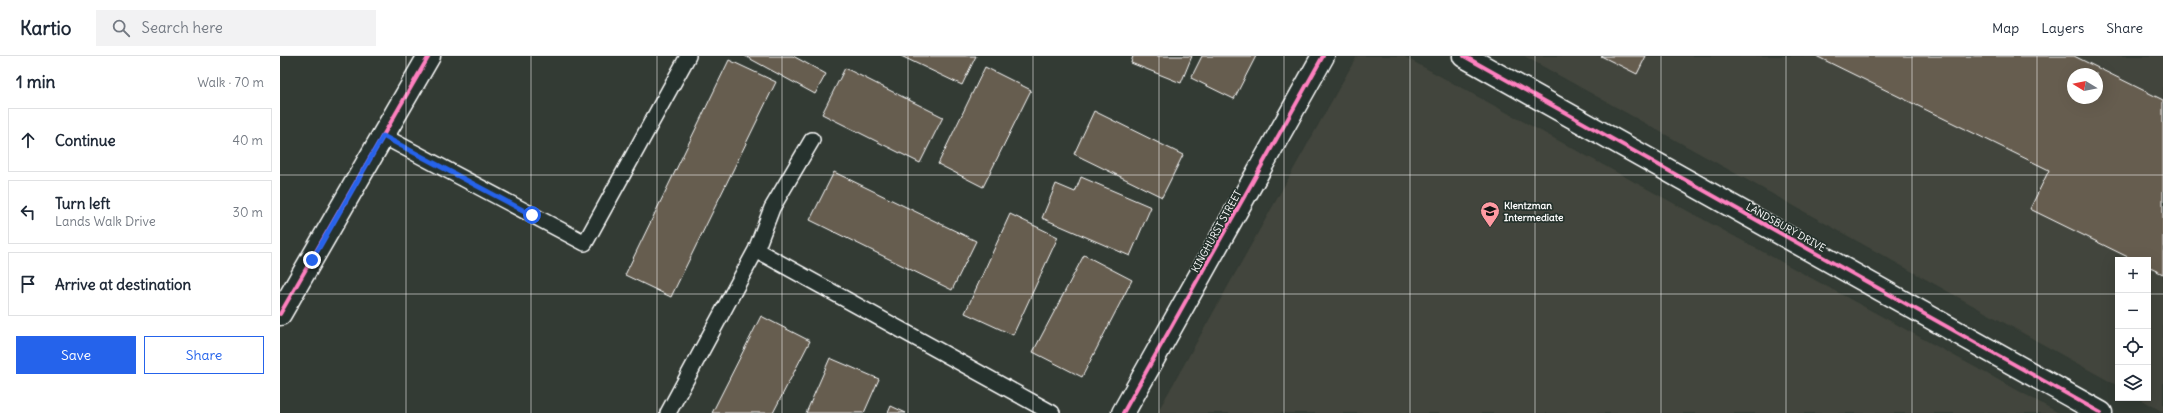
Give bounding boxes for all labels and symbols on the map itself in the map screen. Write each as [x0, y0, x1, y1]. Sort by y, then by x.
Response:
north arrow [2067, 68, 2103, 104]
street label: KINGHURST STREET [1188, 188, 1244, 275]
place label: Klentzman Intermediate [1504, 199, 1564, 224]
school or university icon: Klentzman Intermediate [1479, 200, 1501, 228]
street label: LANDSBURY DRIVE [1744, 200, 1828, 255]
route start [523, 206, 541, 224]
route end [303, 251, 321, 269]

